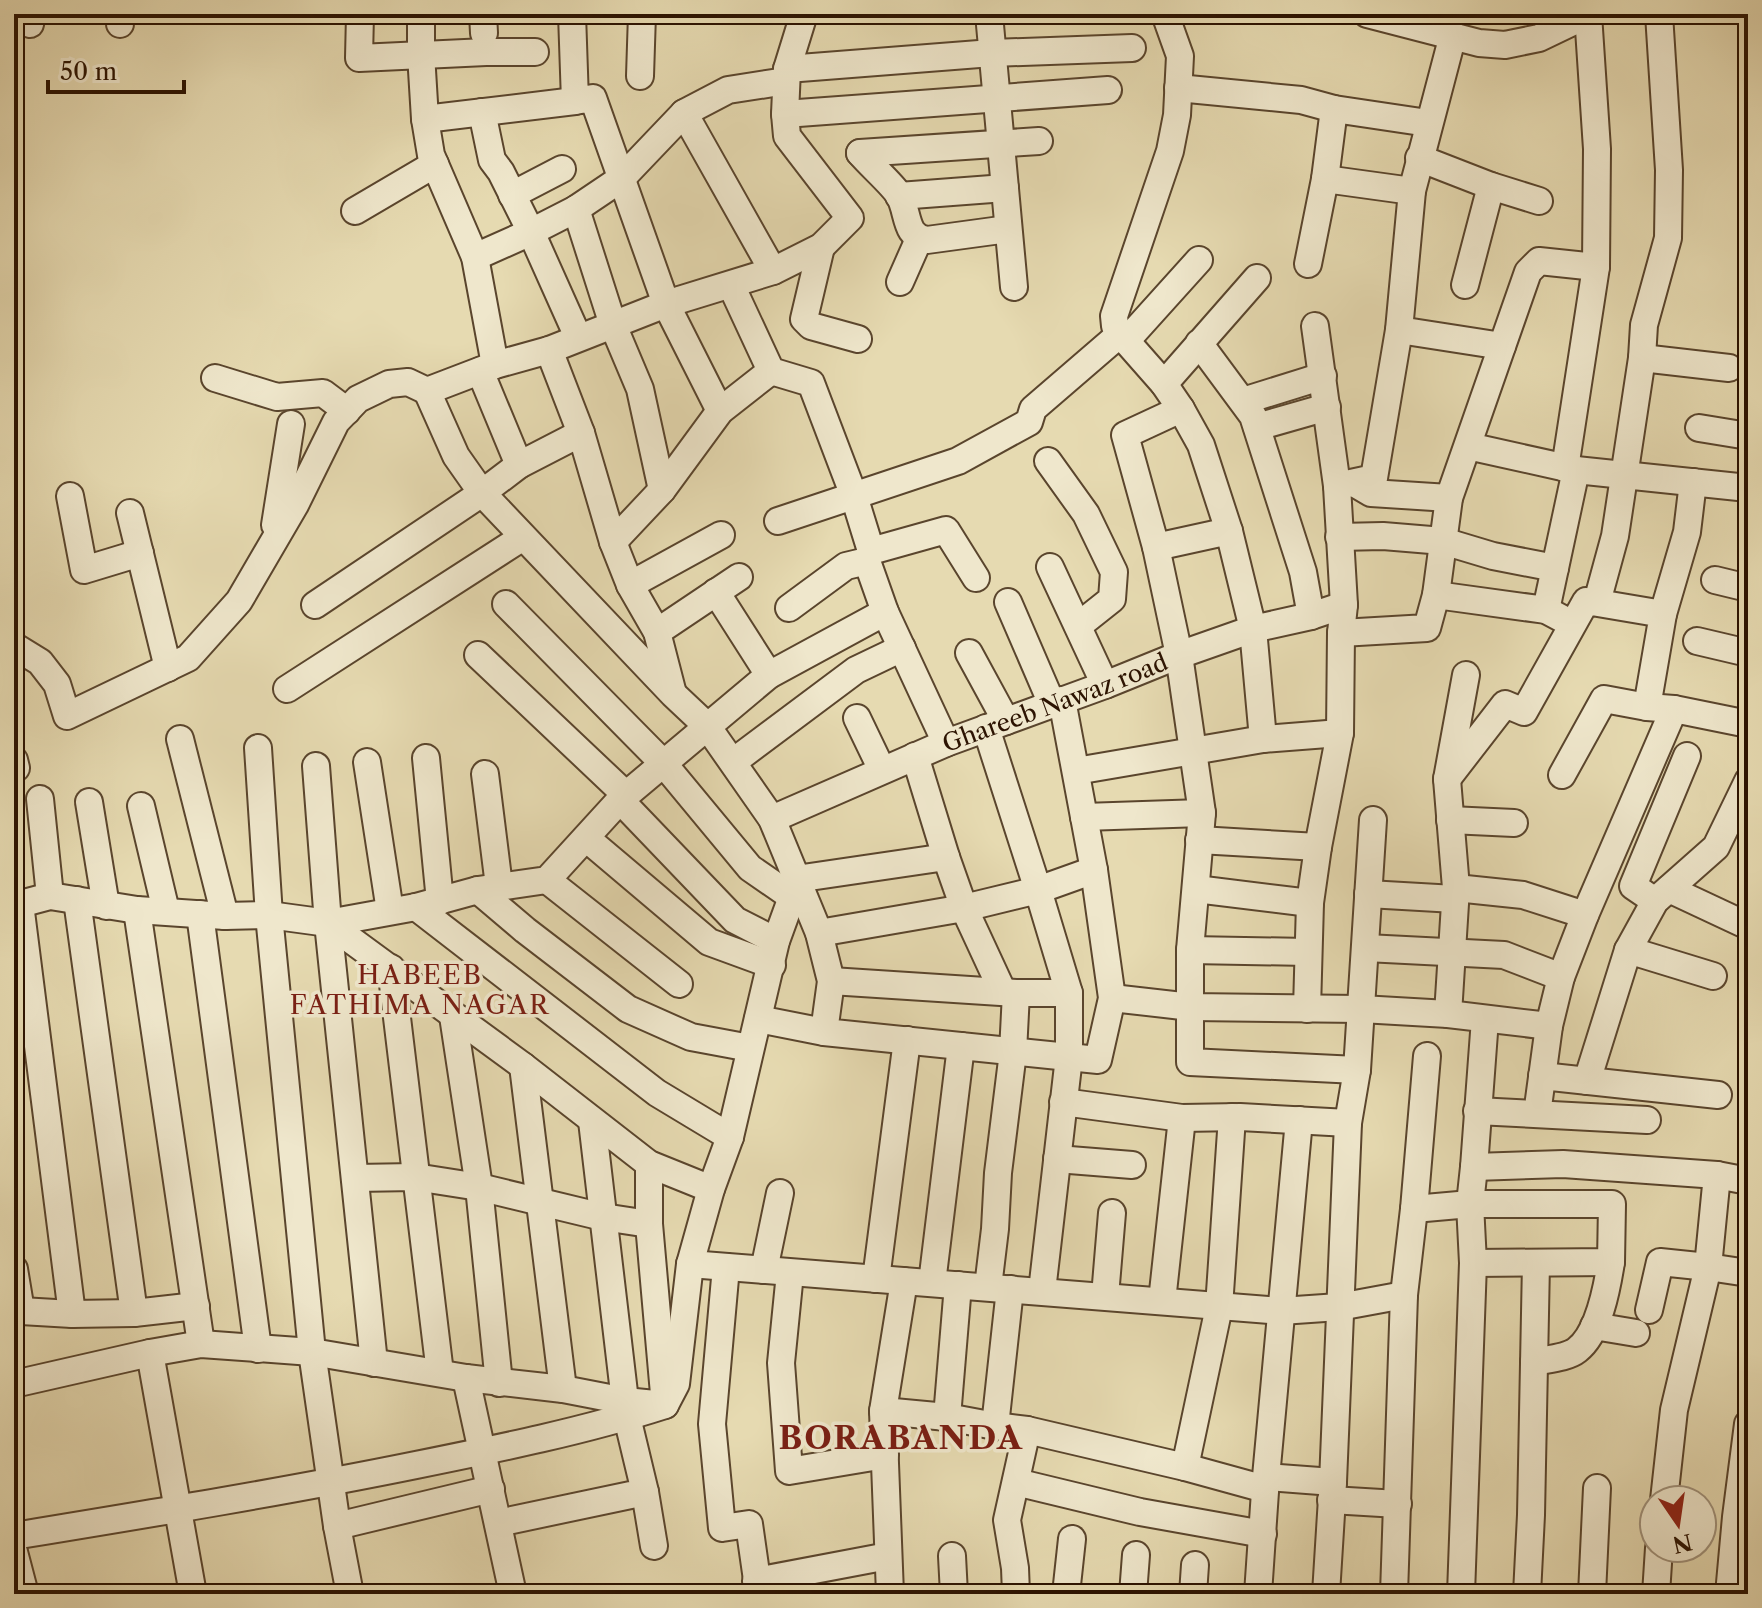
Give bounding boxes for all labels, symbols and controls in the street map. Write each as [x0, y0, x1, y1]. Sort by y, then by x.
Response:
scale bar [48, 44, 184, 94]
text: 50 m [60, 57, 117, 86]
street label: Ghareeb Nawaz road [938, 647, 1172, 758]
district label: HABEEB FATHIMA NAGAR [290, 959, 550, 1021]
district label: BORABANDA [778, 1418, 1024, 1457]
north arrow [1638, 1484, 1718, 1564]
text: N [1670, 1528, 1695, 1558]

